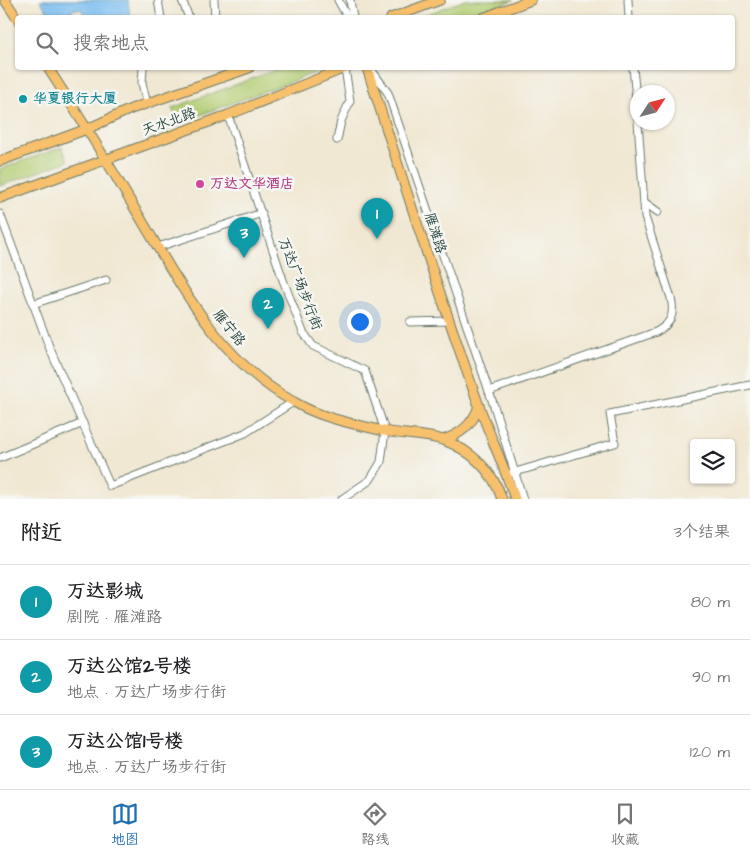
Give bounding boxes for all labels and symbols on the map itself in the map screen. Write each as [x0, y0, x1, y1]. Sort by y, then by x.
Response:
north arrow [630, 85, 675, 130]
place label: 华夏银行大厦 [33, 89, 117, 109]
marker: 华夏银行大厦 [17, 93, 29, 105]
street label: 天水北路 [139, 103, 199, 141]
place label: 万达文华酒店 [210, 174, 294, 194]
marker: 万达文华酒店 [194, 178, 206, 190]
pin: 1 [361, 198, 393, 239]
street label: 雁滩路 [419, 210, 451, 256]
pin: 3 [228, 217, 260, 258]
street label: 万达广场步行街 [273, 235, 327, 333]
pin: 2 [252, 288, 284, 329]
street label: 雁宁路 [208, 305, 250, 351]
your location [347, 309, 373, 335]

